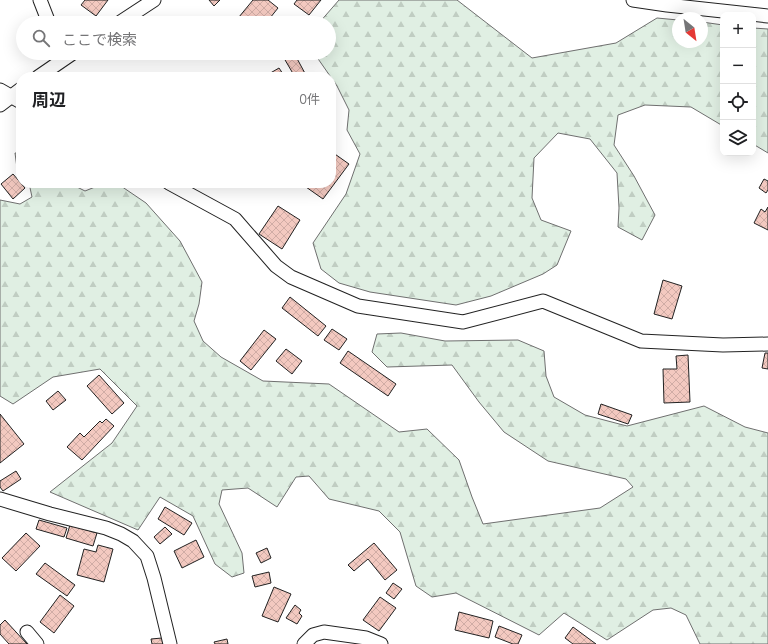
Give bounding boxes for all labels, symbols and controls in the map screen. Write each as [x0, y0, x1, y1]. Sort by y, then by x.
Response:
north arrow [672, 12, 708, 48]
map controls [720, 12, 756, 156]
button: + [720, 12, 756, 48]
search box [16, 16, 336, 60]
icon: search [30, 27, 52, 49]
text: ここで検索 [62, 30, 137, 49]
button: − [720, 48, 756, 84]
button: locate [720, 84, 756, 120]
text: 周辺 [32, 89, 66, 110]
text: 0件 [299, 91, 320, 107]
button: layers [720, 120, 756, 156]

